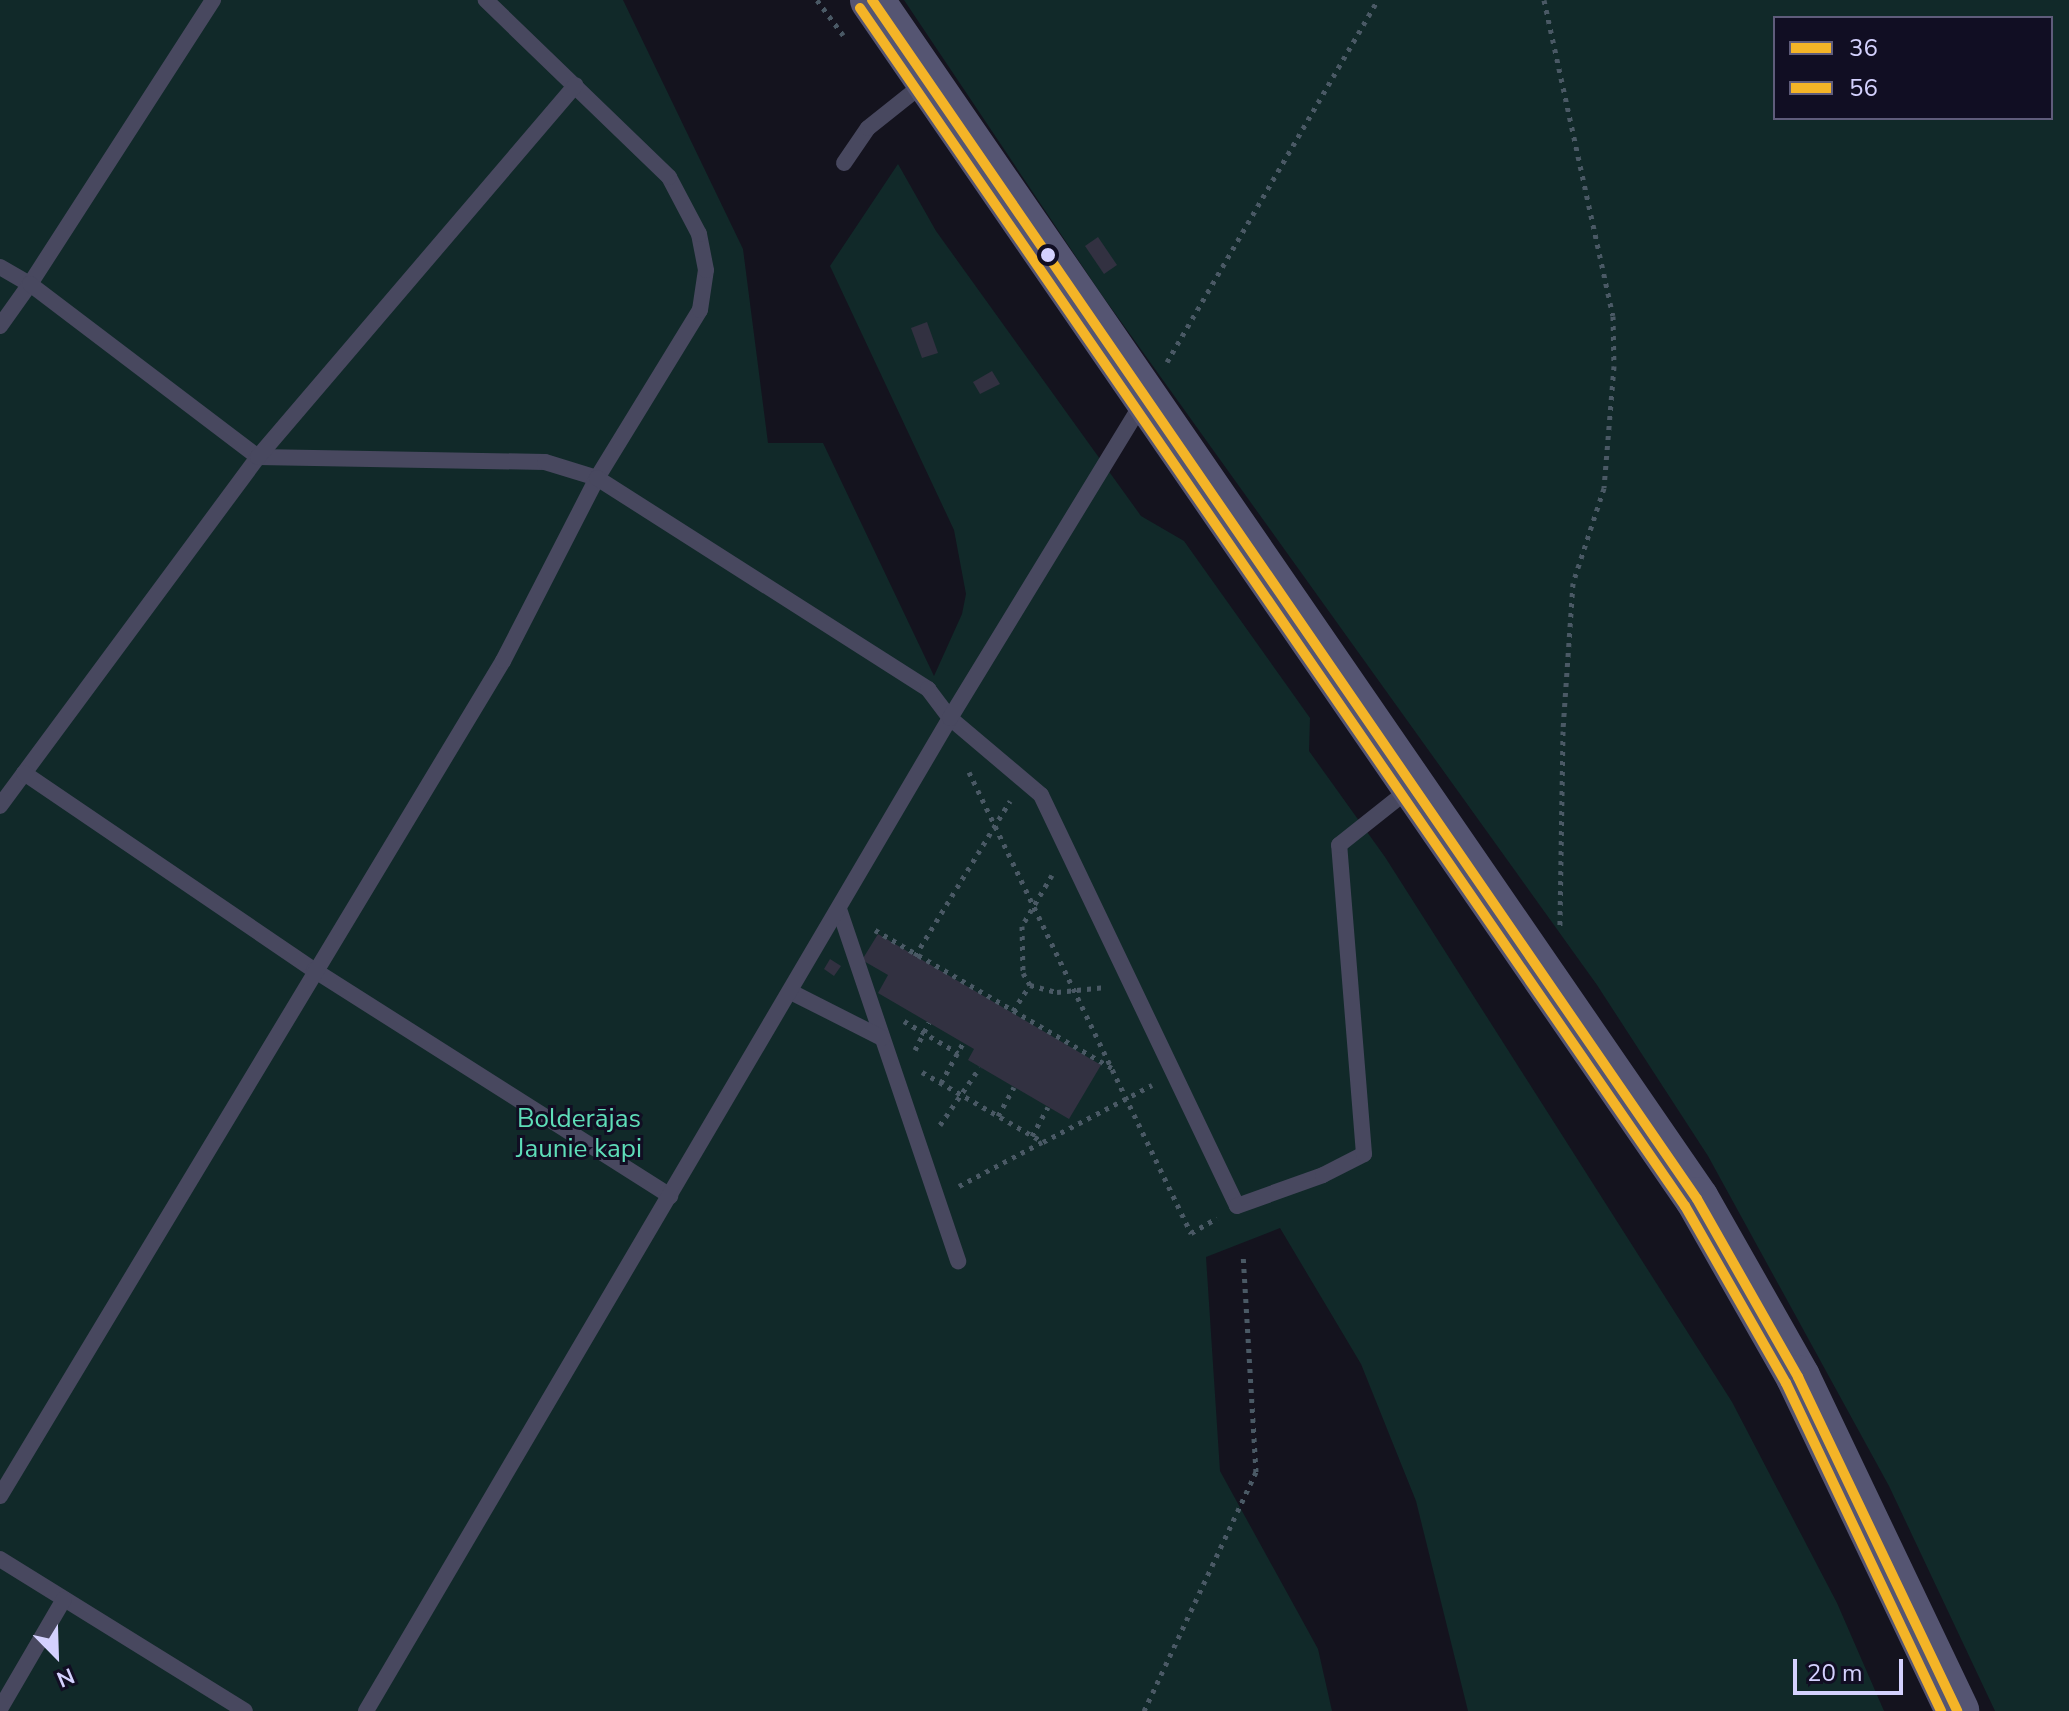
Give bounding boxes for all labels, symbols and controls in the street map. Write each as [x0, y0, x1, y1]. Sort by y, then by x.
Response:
legend [1773, 16, 2053, 120]
text: 36 [1849, 32, 1878, 64]
text: 56 [1849, 72, 1878, 104]
unlabelled marker [1040, 247, 1056, 263]
park label: Bolderājas Jaunie kapi [516, 1103, 642, 1164]
north arrow [16, 1615, 96, 1695]
scale bar [1797, 1643, 1907, 1693]
text: 20 m [1807, 1657, 1863, 1689]
text: N [52, 1660, 79, 1694]

